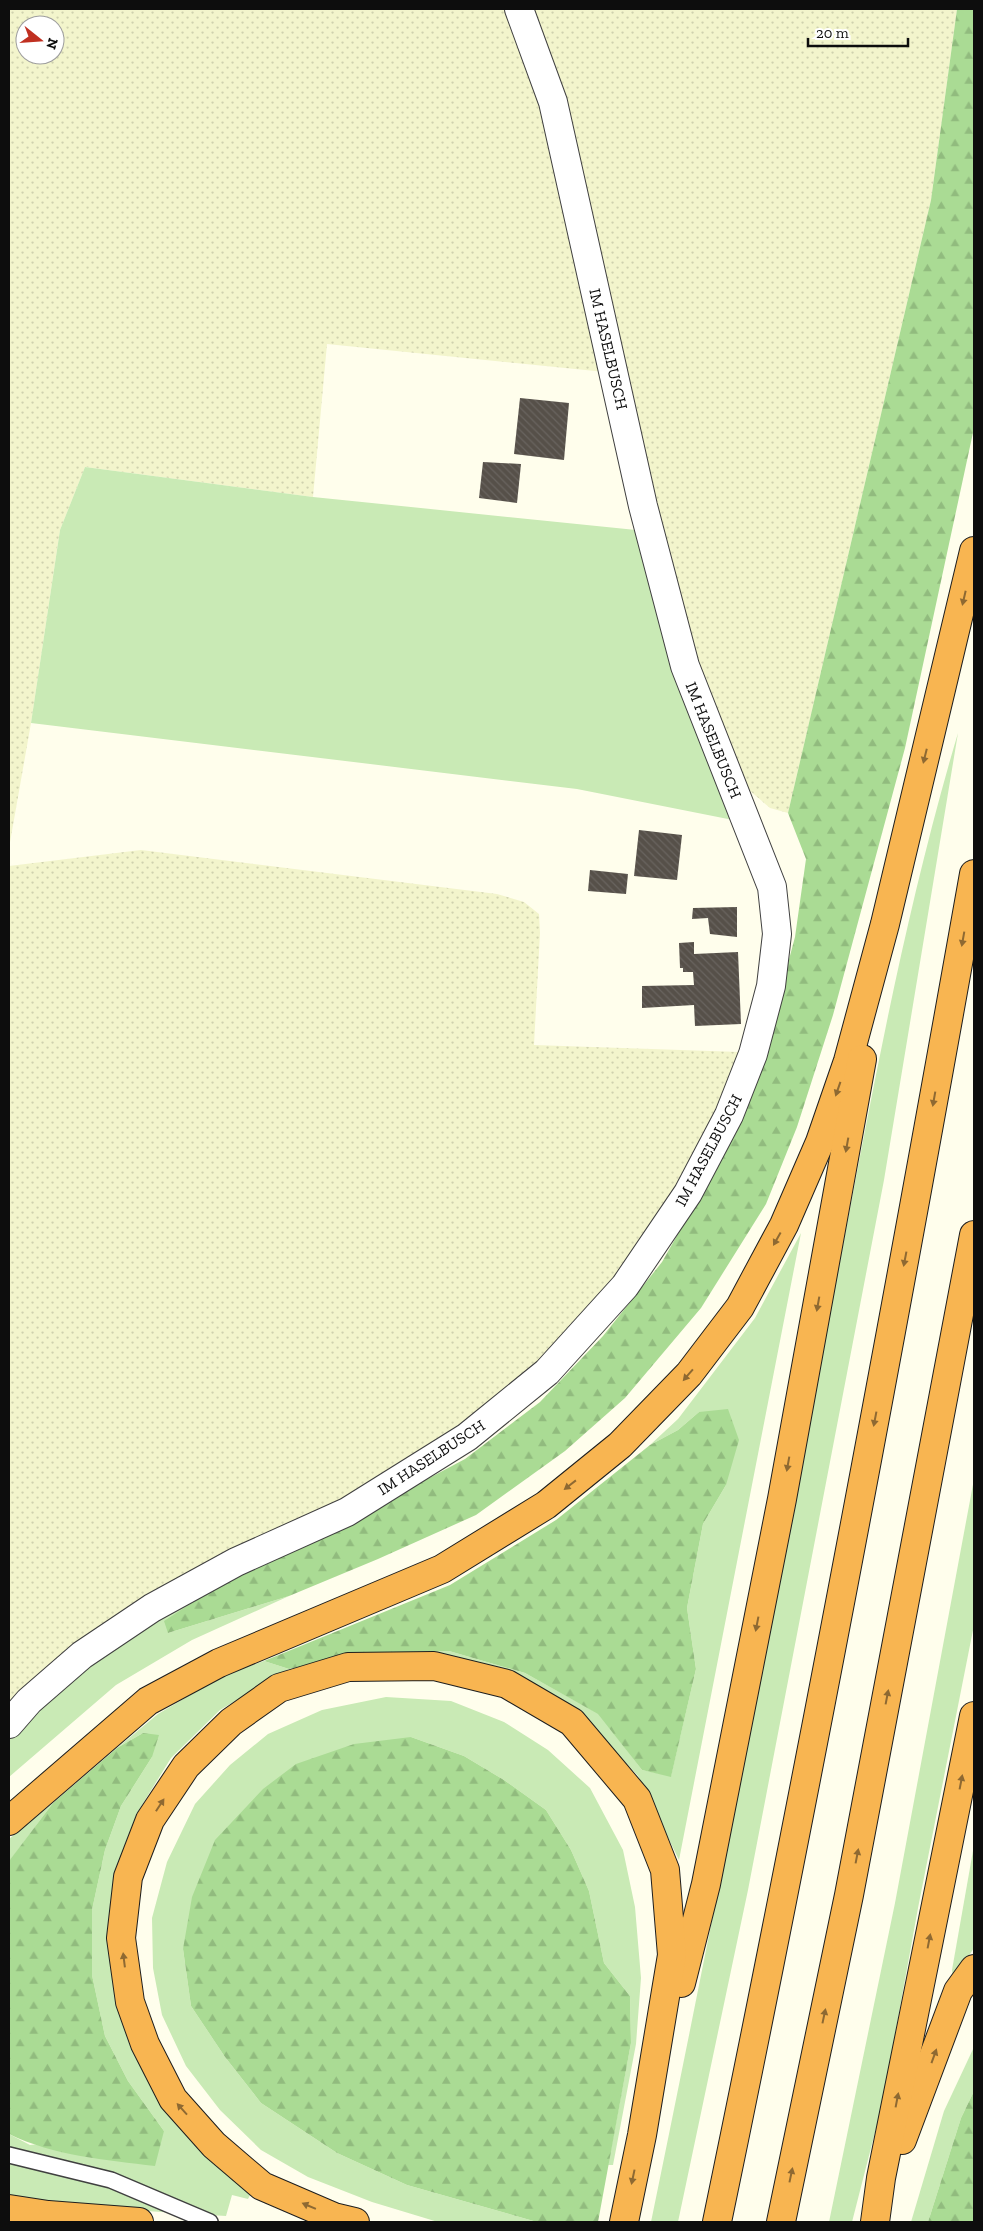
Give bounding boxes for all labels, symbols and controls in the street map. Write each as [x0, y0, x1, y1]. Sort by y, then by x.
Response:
north arrow [15, 15, 65, 65]
scale bar [808, 15, 908, 47]
text: 20 m [816, 24, 849, 42]
text: N [42, 36, 62, 52]
street label: IM HASELBUSCH [585, 287, 632, 412]
one-way arrow [959, 591, 967, 607]
street label: IM HASELBUSCH [681, 679, 746, 801]
one-way arrow [921, 749, 929, 764]
one-way arrow [958, 931, 966, 947]
one-way arrow [834, 1082, 842, 1097]
street label: IM HASELBUSCH [671, 1091, 746, 1209]
one-way arrow [930, 1091, 938, 1107]
one-way arrow [843, 1137, 851, 1153]
one-way arrow [773, 1232, 781, 1246]
one-way arrow [901, 1251, 909, 1267]
one-way arrow [813, 1297, 821, 1313]
one-way arrow [682, 1368, 694, 1380]
one-way arrow [871, 1411, 879, 1426]
street label: IM HASELBUSCH [374, 1416, 488, 1499]
one-way arrow [784, 1457, 792, 1472]
one-way arrow [564, 1480, 577, 1491]
one-way arrow [753, 1616, 761, 1632]
one-way arrow [883, 1689, 891, 1704]
one-way arrow [957, 1774, 965, 1789]
one-way arrow [155, 1798, 164, 1812]
one-way arrow [853, 1848, 861, 1864]
one-way arrow [925, 1933, 933, 1948]
one-way arrow [120, 1952, 128, 1968]
one-way arrow [820, 2008, 828, 2023]
one-way arrow [930, 2048, 938, 2063]
one-way arrow [893, 2093, 901, 2108]
one-way arrow [176, 2104, 188, 2116]
one-way arrow [787, 2166, 795, 2182]
one-way arrow [629, 2169, 637, 2185]
one-way arrow [302, 2202, 316, 2210]

